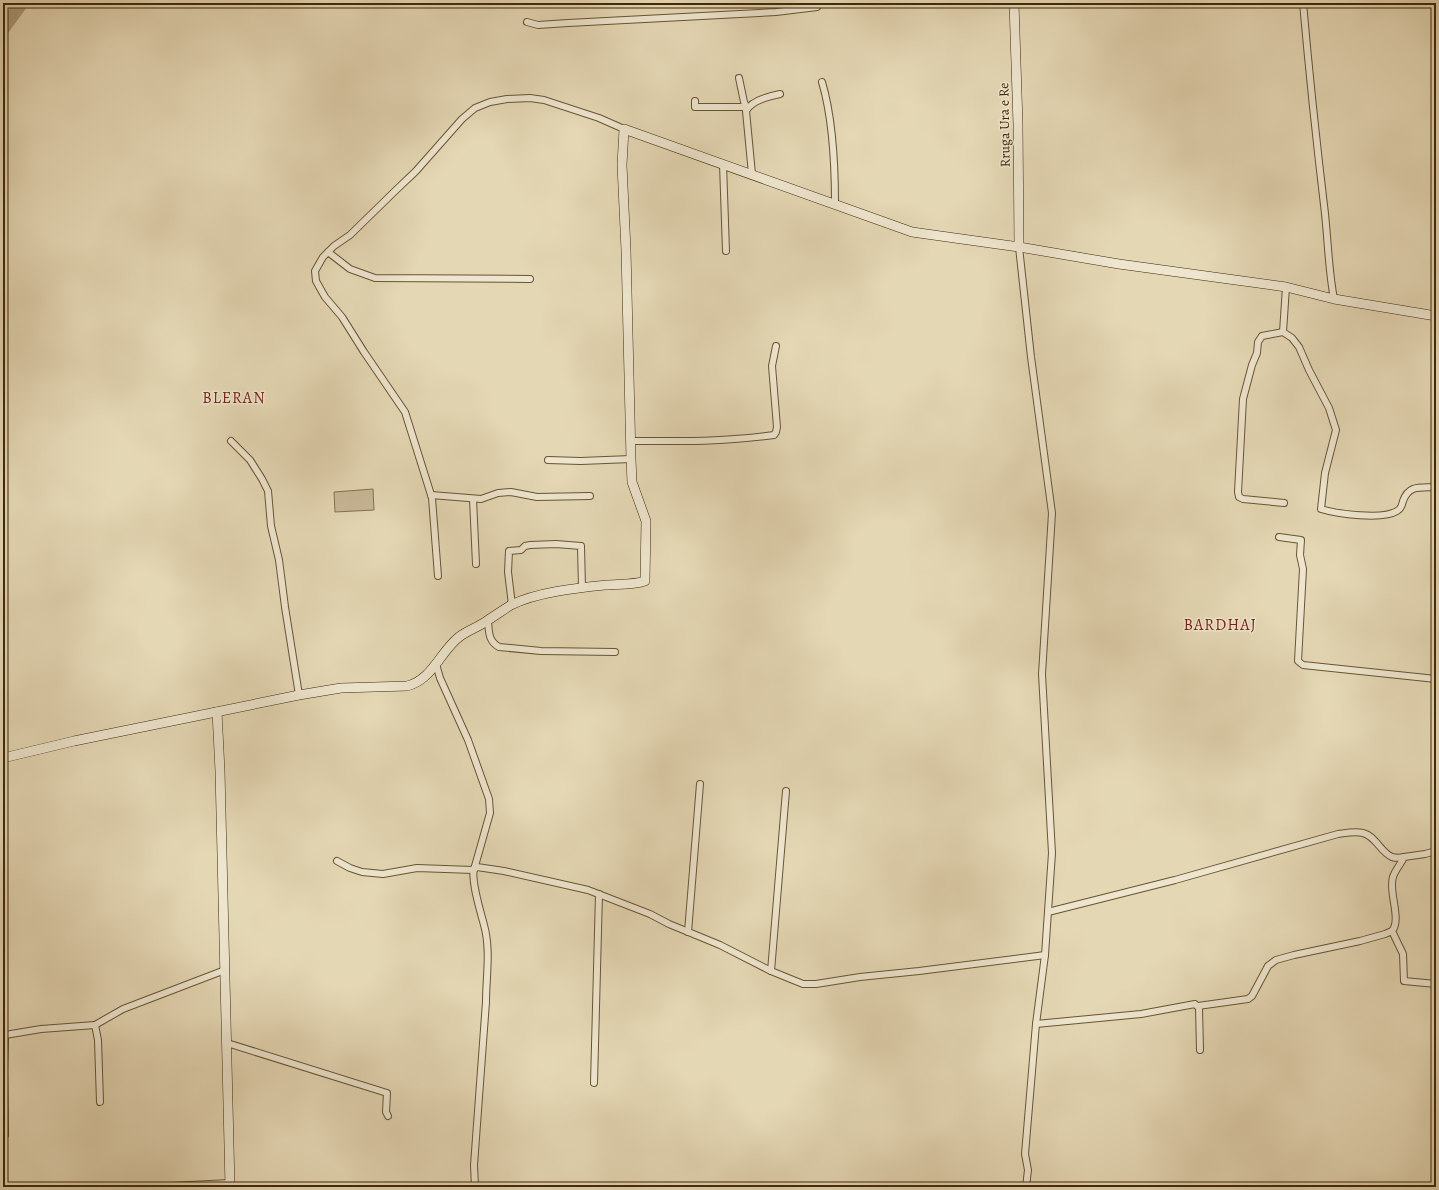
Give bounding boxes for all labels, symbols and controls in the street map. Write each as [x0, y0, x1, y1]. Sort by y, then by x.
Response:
street label: Rruga Ura e Re [994, 82, 1015, 168]
district label: BLERAN [202, 387, 266, 409]
district label: BARDHAJ [1183, 614, 1257, 636]

